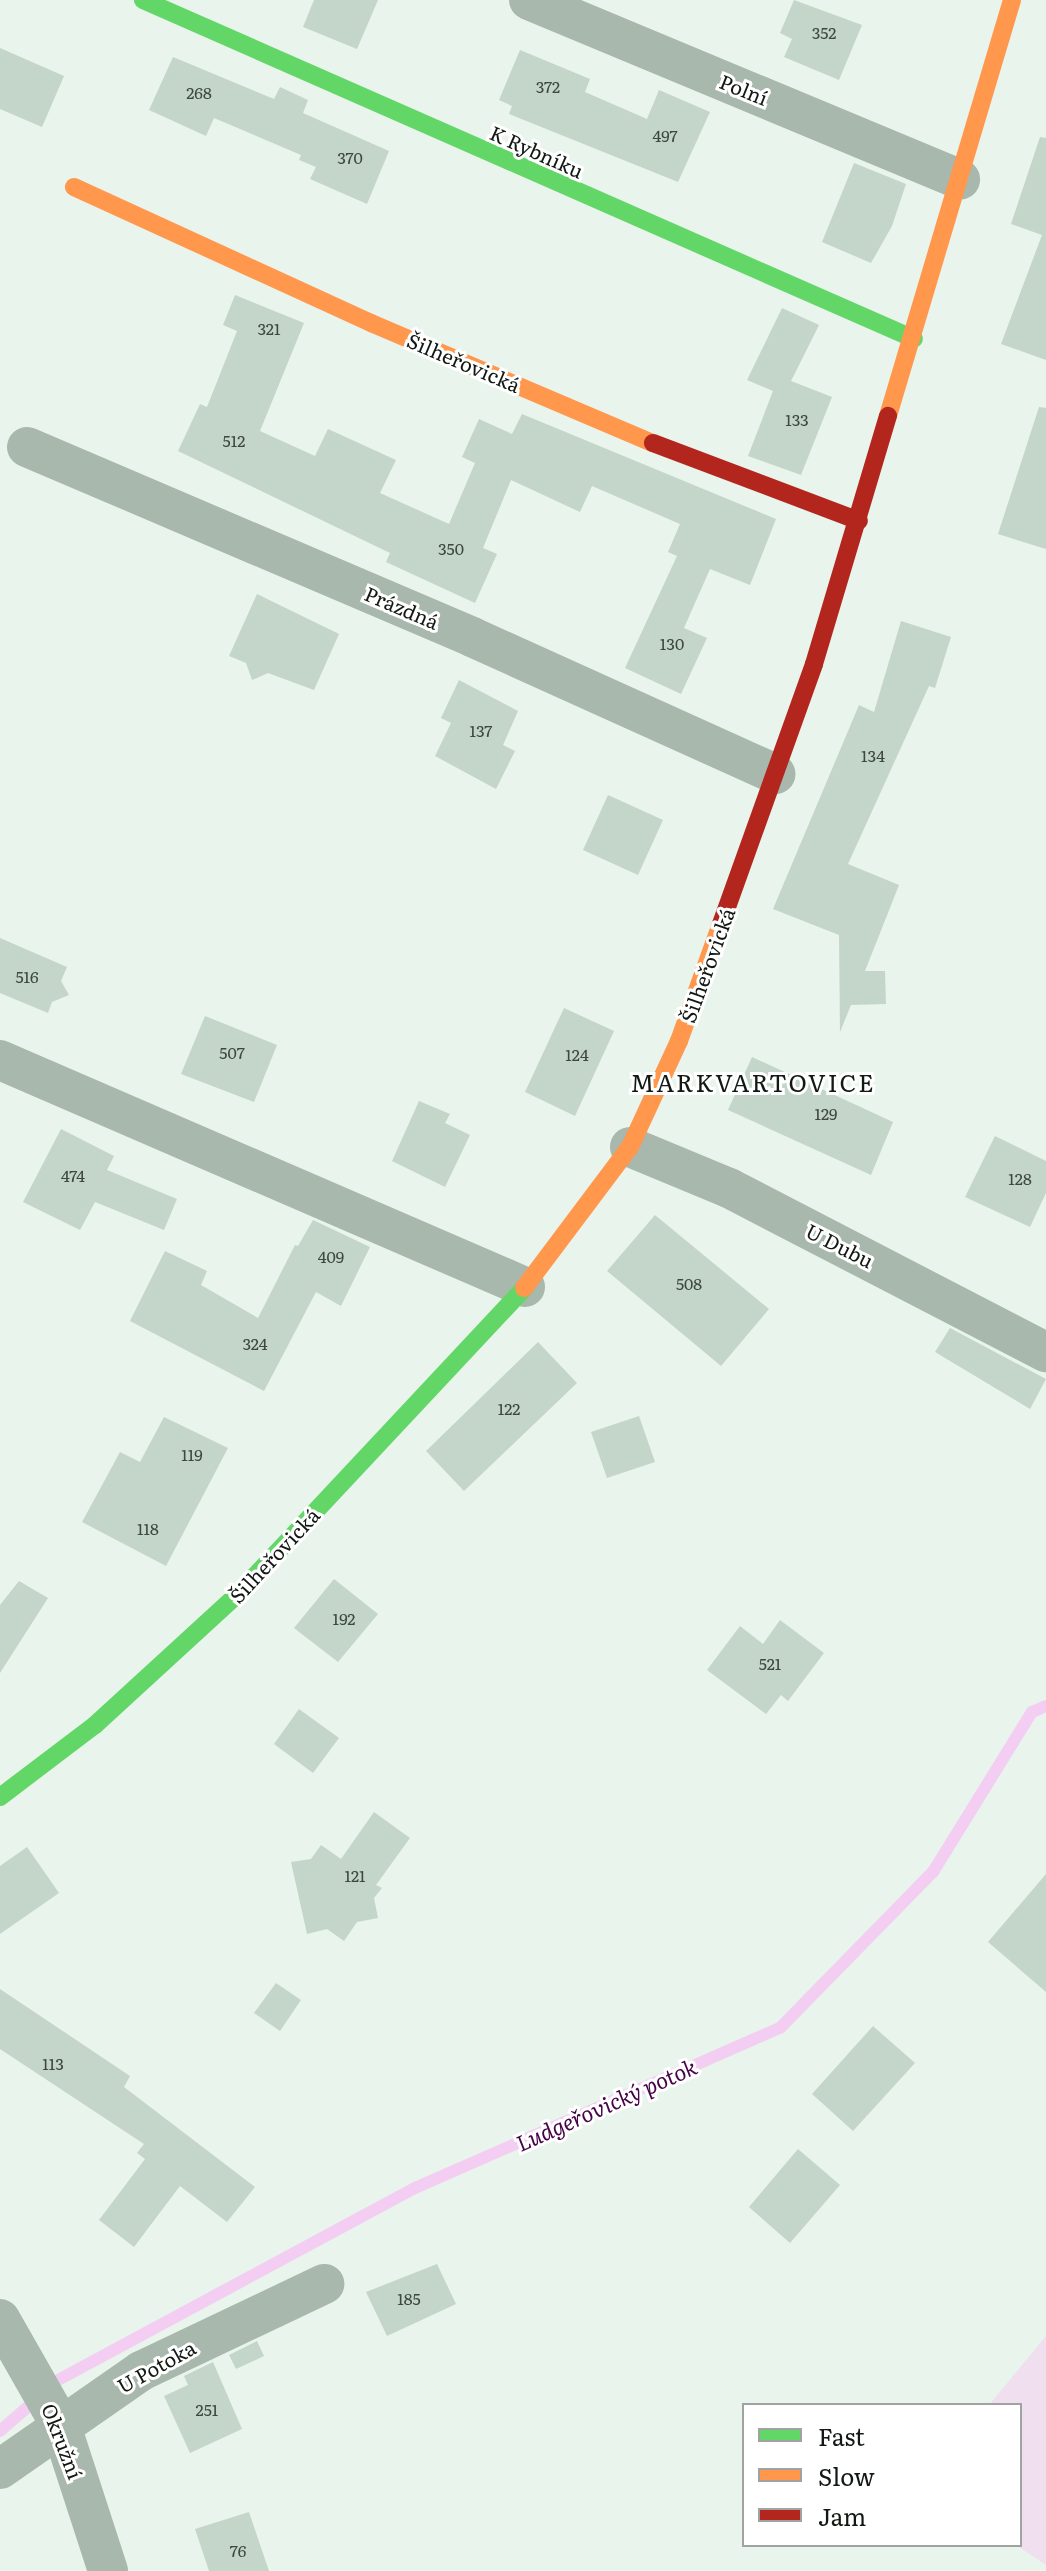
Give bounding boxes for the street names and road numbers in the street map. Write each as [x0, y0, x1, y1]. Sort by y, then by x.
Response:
street label: Polní [716, 69, 772, 109]
street label: K Rybníku [487, 120, 587, 182]
street label: Šilheřovická [404, 327, 524, 397]
street label: Prázdná [361, 581, 443, 633]
street label: Šilheřovická [675, 904, 739, 1026]
street label: U Dubu [802, 1218, 878, 1272]
street label: Šilheřovická [224, 1503, 324, 1607]
street label: U Potoka [113, 2335, 199, 2397]
street label: Okružní [38, 2400, 88, 2482]

